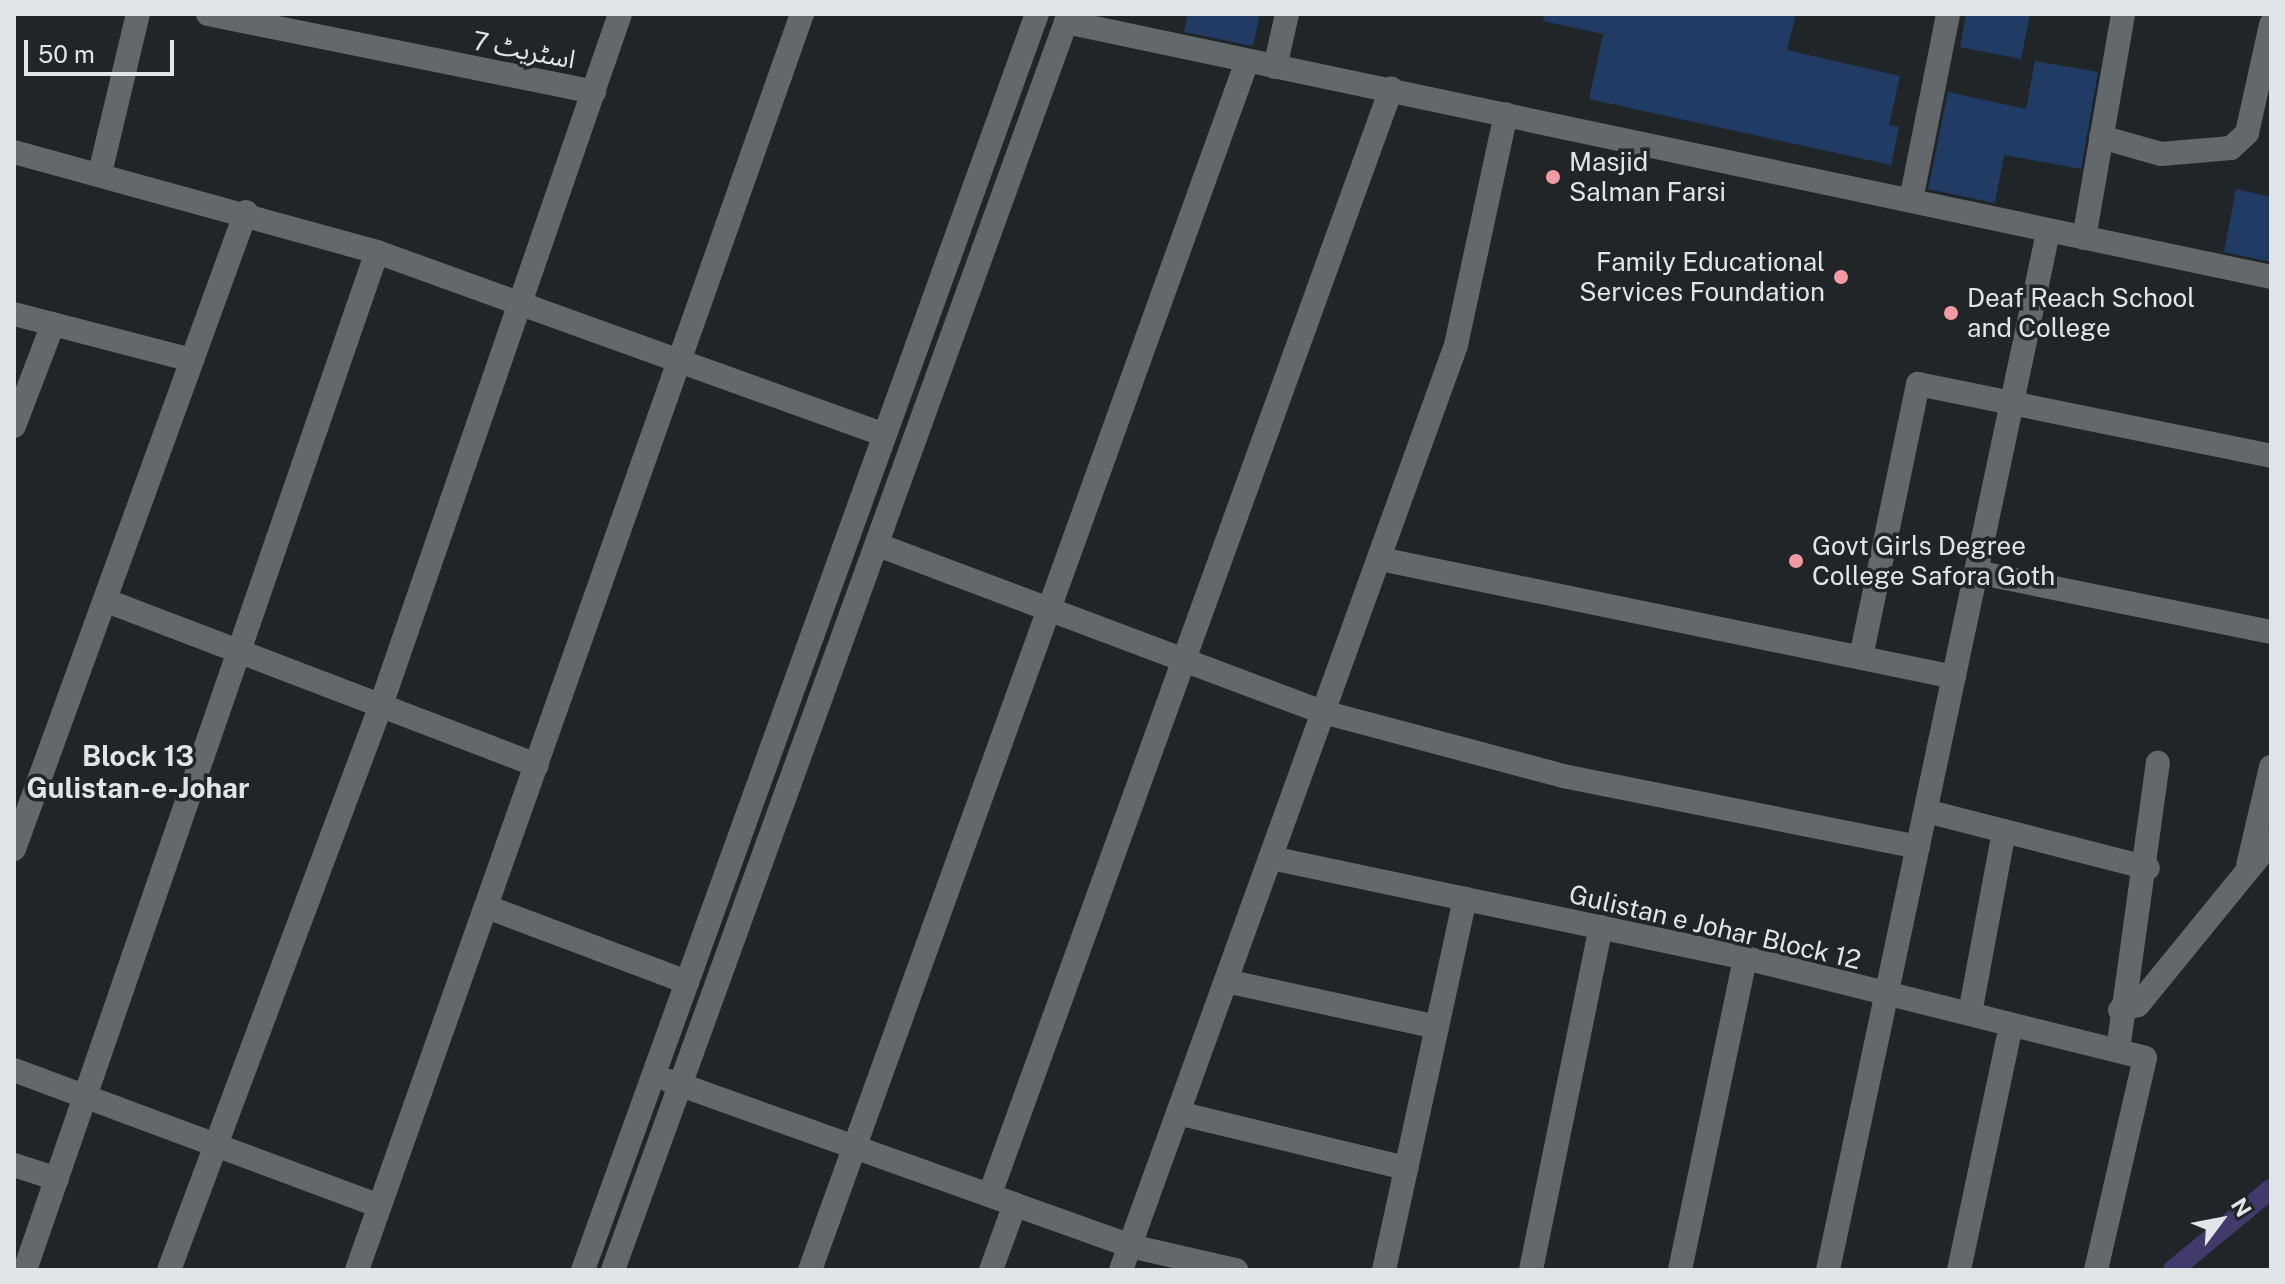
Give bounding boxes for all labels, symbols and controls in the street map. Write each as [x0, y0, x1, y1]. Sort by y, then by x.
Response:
scale bar [28, 24, 178, 74]
street label: اسٹریٹ 7 [470, 25, 578, 75]
text: 50 m [38, 40, 95, 68]
place label: Masjid Salman Farsi [1569, 146, 1726, 208]
marker: Masjid Salman Farsi [1544, 168, 1562, 186]
place label: Family Educational Services Foundation [1579, 246, 1825, 308]
marker: Family Educational Services Foundation [1832, 268, 1850, 286]
place label: Deaf Reach School and College [1967, 282, 2195, 344]
marker: Deaf Reach School and College [1942, 304, 1960, 322]
place label: Govt Girls Degree College Safora Goth [1812, 530, 2055, 592]
marker: Govt Girls Degree College Safora Goth [1787, 552, 1805, 570]
district label: Block 13 Gulistan-e-Johar [27, 739, 249, 805]
street label: Gulistan e Johar Block 12 [1566, 878, 1864, 976]
north arrow [2181, 1180, 2261, 1260]
text: N [2226, 1193, 2257, 1221]

